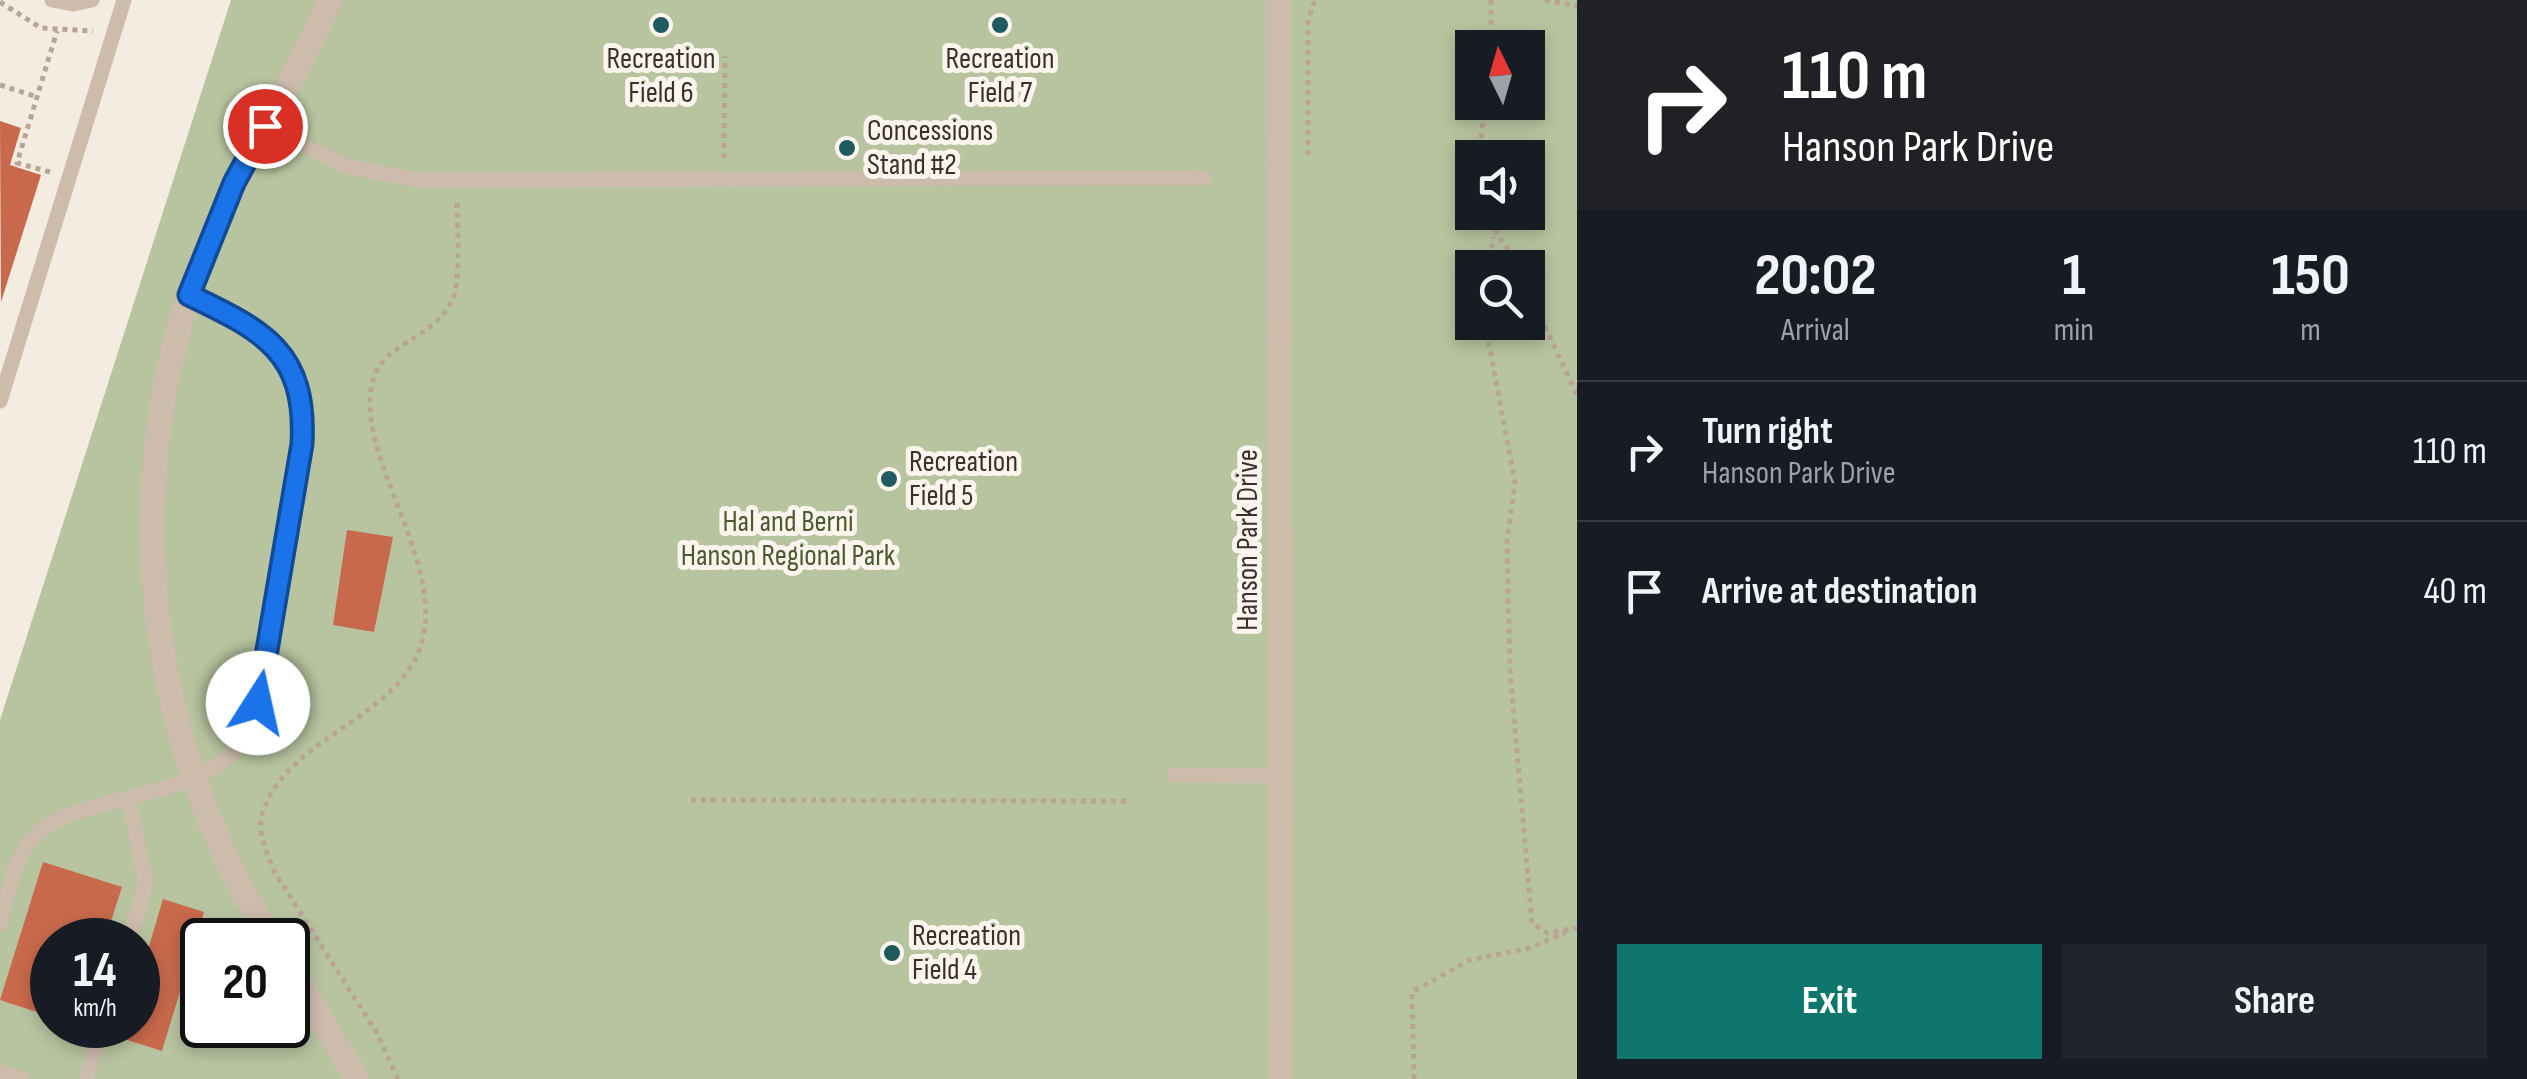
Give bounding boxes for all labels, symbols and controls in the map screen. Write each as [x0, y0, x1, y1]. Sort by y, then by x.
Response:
marker: Recreation Field 6 [650, 14, 672, 36]
marker: Recreation Field 7 [989, 14, 1011, 36]
north arrow [1455, 30, 1545, 120]
map controls [1455, 30, 1545, 340]
text: 110 m [1782, 35, 1928, 119]
icon: right [1617, 40, 1747, 170]
place label: Recreation Field 6 [606, 41, 716, 111]
place label: Recreation Field 7 [945, 41, 1055, 111]
pin [223, 84, 308, 169]
icon: arrive [238, 99, 293, 154]
place label: Concessions Stand #2 [867, 113, 993, 183]
text: Hanson Park Drive [1782, 120, 2054, 175]
marker: Concessions Stand #2 [836, 137, 858, 159]
button: sound [1455, 140, 1545, 230]
text: 20:02 [1754, 240, 1877, 312]
text: 1 [2062, 240, 2086, 312]
text: 150 [2271, 240, 2350, 312]
button: search [1455, 250, 1545, 340]
text: Arrival [1781, 311, 1850, 350]
text: min [2054, 311, 2094, 350]
text: m [2300, 311, 2321, 350]
text: Turn right [1702, 409, 1833, 454]
icon: right [1617, 424, 1672, 479]
text: 110 m [2413, 429, 2487, 474]
place label: Recreation Field 5 [909, 444, 1018, 514]
street label: Hanson Park Drive [1230, 449, 1266, 631]
text: Hanson Park Drive [1702, 454, 1896, 493]
marker: Recreation Field 5 [878, 468, 900, 490]
park label: Hal and Berni Hanson Regional Park [681, 504, 896, 574]
icon: arrive [1617, 564, 1672, 619]
text: Arrive at destination [1702, 569, 1977, 614]
text: 40 m [2424, 569, 2487, 614]
position arrow [206, 651, 310, 755]
speed limit sign: 20 [180, 918, 310, 1048]
place label: Recreation Field 4 [912, 918, 1021, 988]
text: 14 [73, 941, 117, 1001]
marker: Recreation Field 4 [881, 942, 903, 964]
button: Exit [1617, 944, 2042, 1059]
button: Share [2062, 944, 2487, 1059]
text: km/h [73, 993, 117, 1024]

